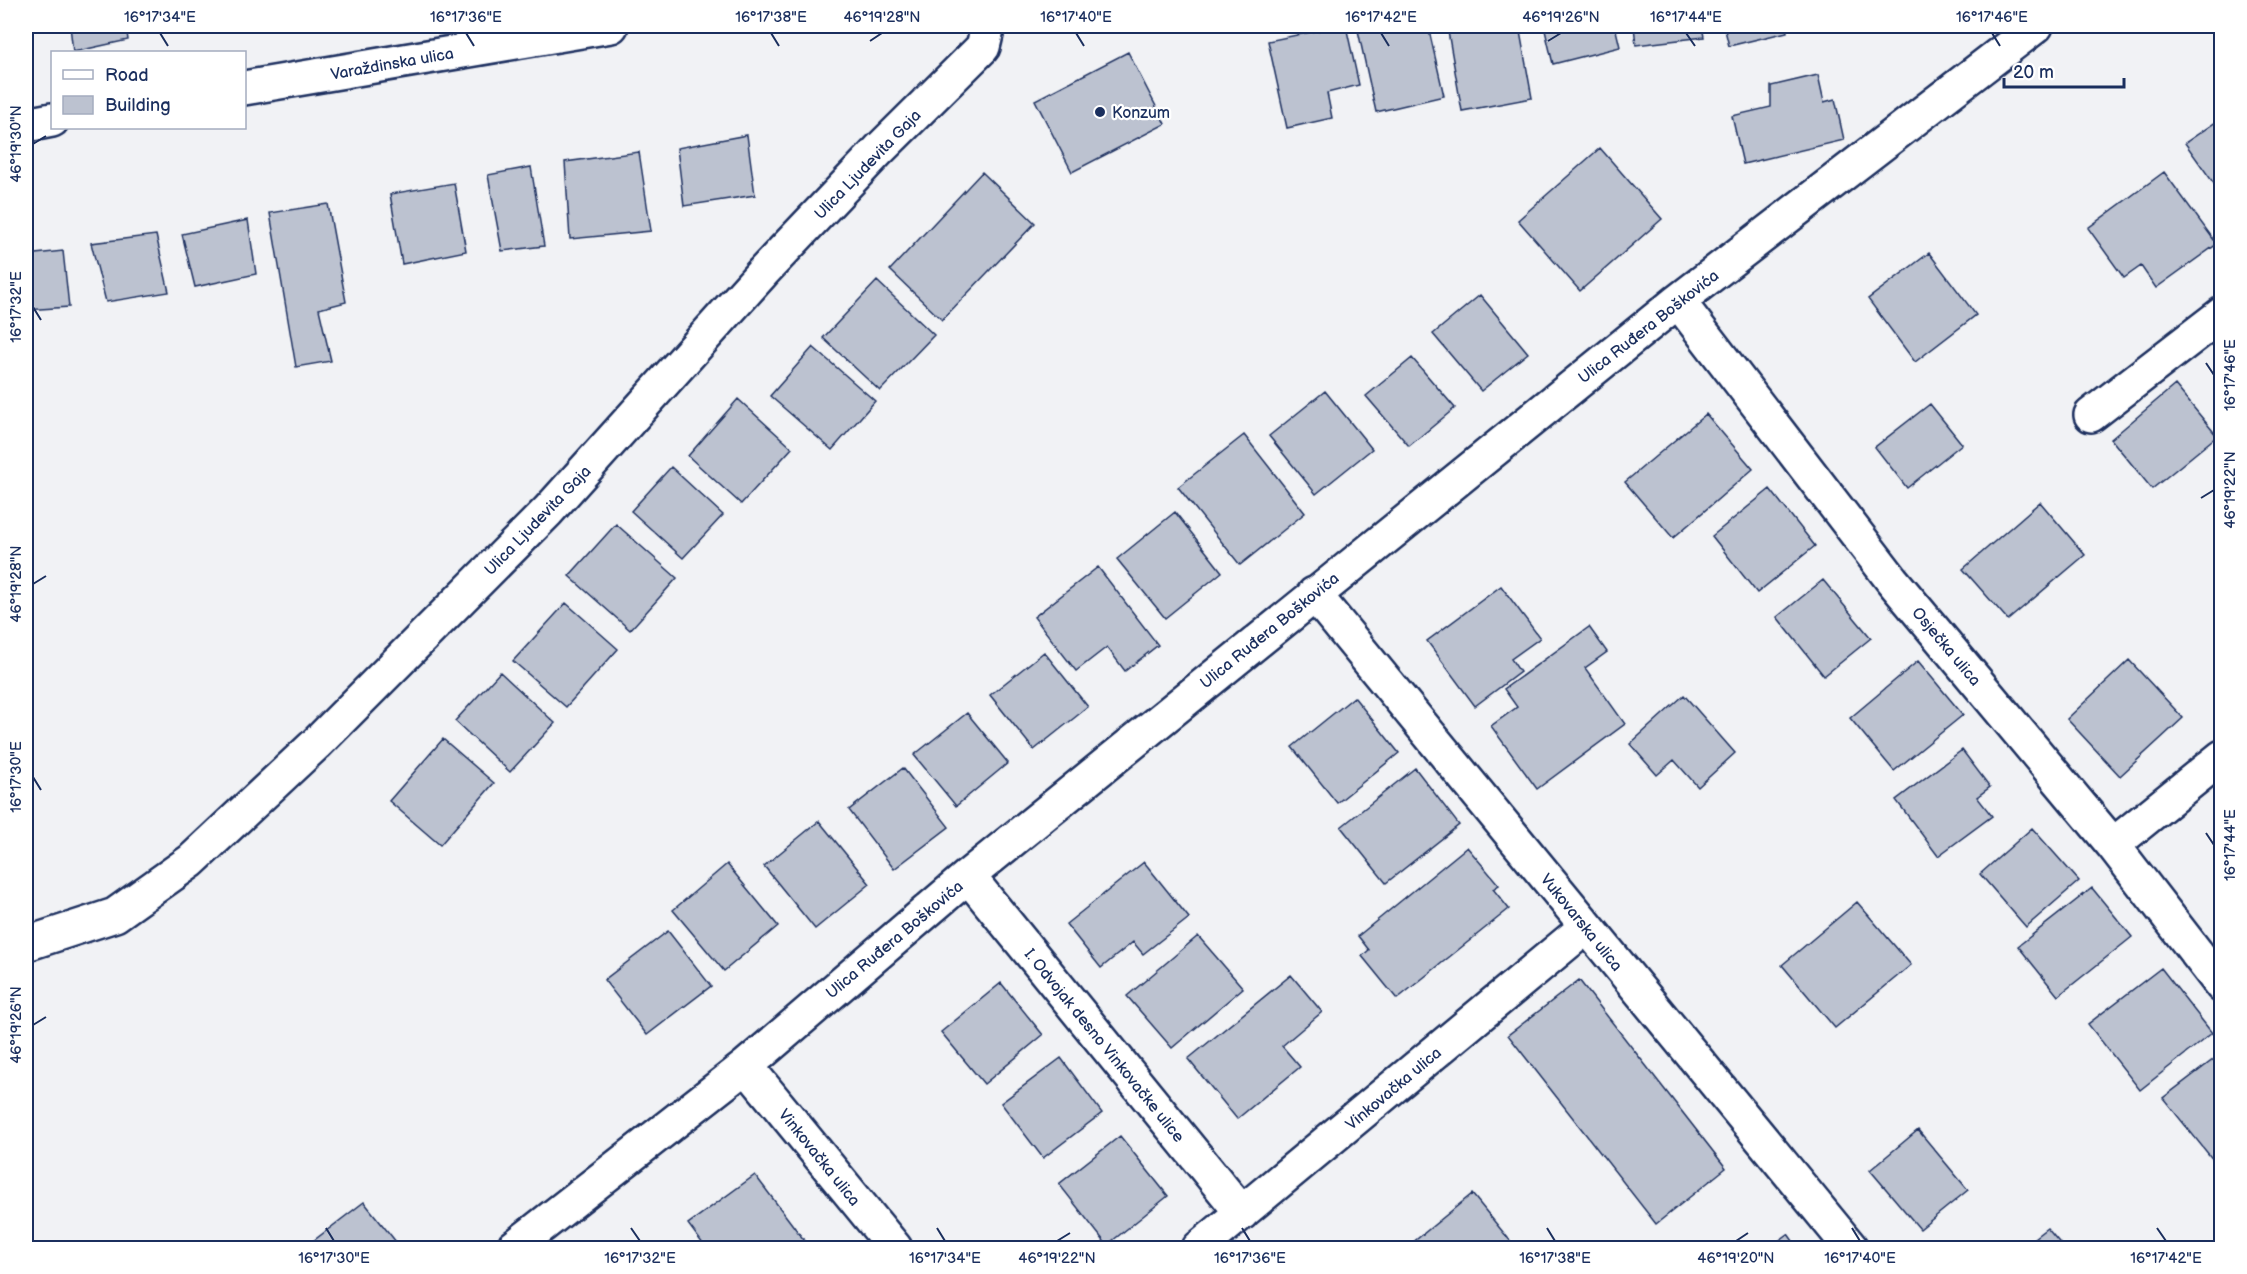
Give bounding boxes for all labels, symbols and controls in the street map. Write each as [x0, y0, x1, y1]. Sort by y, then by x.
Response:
text: 16°17'34"E [124, 8, 196, 27]
text: 16°17'36"E [430, 8, 502, 27]
text: 16°17'38"E [735, 8, 807, 27]
text: 46°19'28"N [843, 8, 921, 27]
text: 16°17'40"E [1040, 8, 1112, 27]
text: 16°17'42"E [1345, 8, 1417, 27]
text: 46°19'26"N [1522, 8, 1600, 27]
text: 16°17'44"E [1650, 8, 1722, 27]
text: 16°17'46"E [1956, 8, 2028, 27]
street label: Varaždinska ulica [329, 44, 455, 85]
legend [51, 51, 246, 129]
scale bar [2004, 51, 2124, 89]
text: 20 m [2013, 62, 2054, 83]
text: Road [105, 65, 149, 86]
text: Building [105, 95, 171, 116]
place label: Konzum [1112, 104, 1170, 123]
text: 46°19'30"N [7, 105, 26, 183]
marker: Konzum [1093, 105, 1107, 119]
street label: Ulica Ljudevita Gaja [811, 106, 925, 224]
street label: Ulica Ruđera Boškovića [1575, 266, 1723, 388]
text: 16°17'32"E [7, 271, 26, 343]
text: 16°17'46"E [2221, 339, 2240, 411]
text: 46°19'22"N [2221, 451, 2240, 529]
street label: Ulica Ljudevita Gaja [481, 462, 595, 580]
text: 46°19'28"N [7, 545, 26, 623]
street label: Ulica Ruđera Boškovića [1197, 569, 1343, 693]
street label: Osječka ulica [1907, 604, 1984, 690]
text: 16°17'30"E [7, 741, 26, 813]
text: 16°17'44"E [2221, 809, 2240, 881]
street label: Vukovarska ulica [1536, 870, 1626, 975]
street label: Ulica Ruđera Boškovića [822, 877, 967, 1003]
street label: I. Odvojak desno Vinkovačke ulice [1020, 945, 1188, 1147]
text: 46°19'26"N [7, 986, 26, 1064]
street label: Vinkovačka ulica [1342, 1044, 1446, 1135]
street label: Vinkovačka ulica [774, 1106, 864, 1210]
text: 16°17'30"E [298, 1249, 370, 1268]
text: 16°17'32"E [604, 1249, 676, 1268]
text: 16°17'34"E [909, 1249, 981, 1268]
text: 46°19'22"N [1018, 1249, 1096, 1268]
text: 16°17'36"E [1214, 1249, 1286, 1268]
text: 16°17'38"E [1519, 1249, 1591, 1268]
text: 46°19'20"N [1697, 1249, 1775, 1268]
text: 16°17'40"E [1824, 1249, 1896, 1268]
text: 16°17'42"E [2130, 1249, 2202, 1268]

